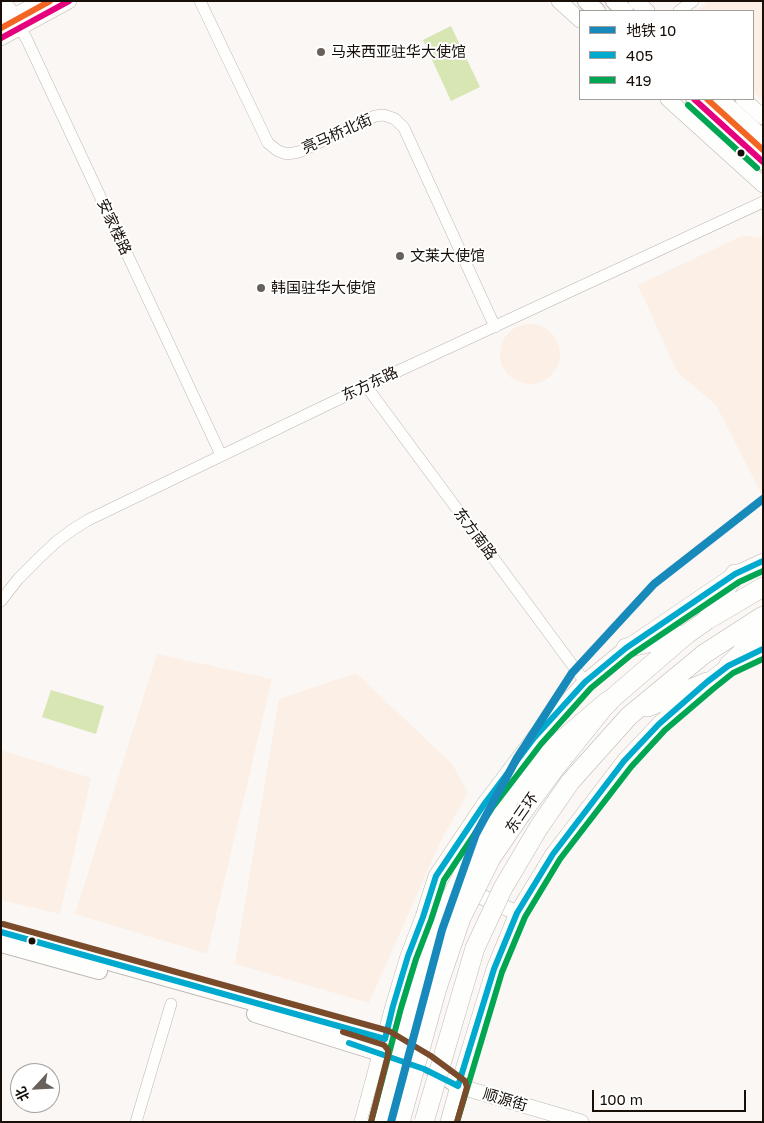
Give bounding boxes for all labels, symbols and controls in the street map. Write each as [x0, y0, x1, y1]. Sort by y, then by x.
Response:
legend [579, 10, 754, 100]
text: 地铁 10 [626, 21, 676, 39]
place label: 马来西亚驻华大使馆 [331, 43, 466, 61]
marker: 马来西亚驻华大使馆 [315, 46, 327, 58]
text: 405 [626, 46, 653, 64]
text: 419 [626, 71, 652, 89]
street label: 亮马桥北街 [299, 111, 375, 157]
unlabelled marker [736, 148, 746, 158]
street label: 安家楼路 [93, 196, 135, 258]
place label: 文莱大使馆 [410, 247, 485, 265]
marker: 文莱大使馆 [394, 250, 406, 262]
place label: 韩国驻华大使馆 [271, 279, 376, 297]
marker: 韩国驻华大使馆 [255, 282, 267, 294]
street label: 东方东路 [339, 363, 401, 405]
street label: 东方南路 [450, 505, 500, 563]
street label: 东三环 [502, 789, 542, 837]
unlabelled marker [27, 936, 37, 946]
north arrow [10, 1063, 60, 1113]
scale bar [594, 1080, 748, 1112]
text: 北 [11, 1084, 33, 1104]
street label: 顺源街 [481, 1085, 529, 1115]
text: 100 m [600, 1090, 643, 1108]

